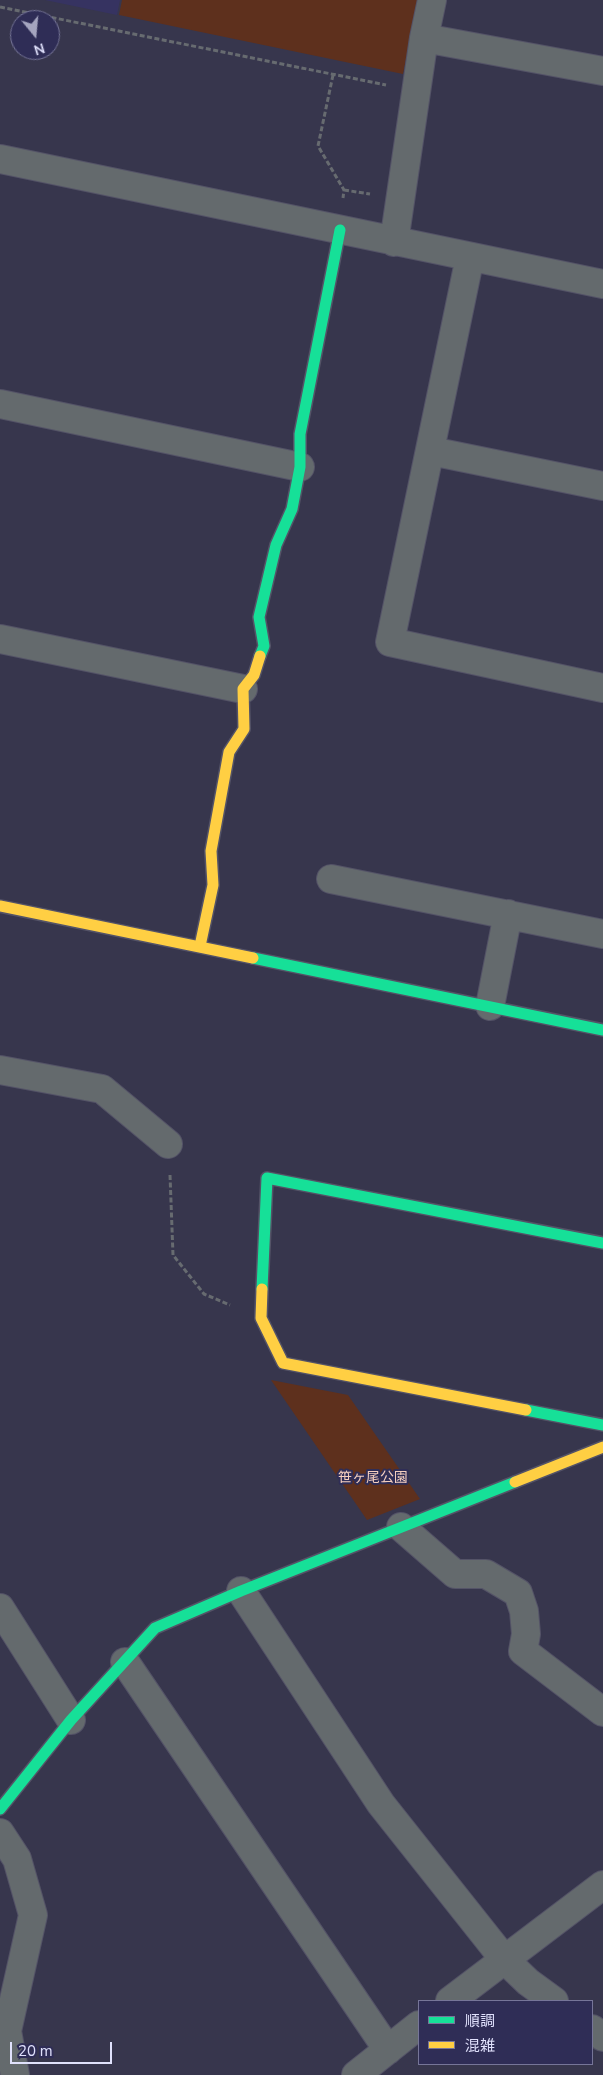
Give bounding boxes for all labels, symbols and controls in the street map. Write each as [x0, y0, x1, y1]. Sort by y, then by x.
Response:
north arrow [10, 10, 60, 60]
text: N [31, 38, 47, 59]
park label: 笹ヶ尾公園 [338, 1471, 408, 1487]
legend [418, 2000, 593, 2065]
text: 順調 [465, 2011, 495, 2031]
scale bar [12, 2032, 115, 2064]
text: 混雑 [465, 2036, 495, 2056]
text: 20 m [18, 2041, 53, 2061]

